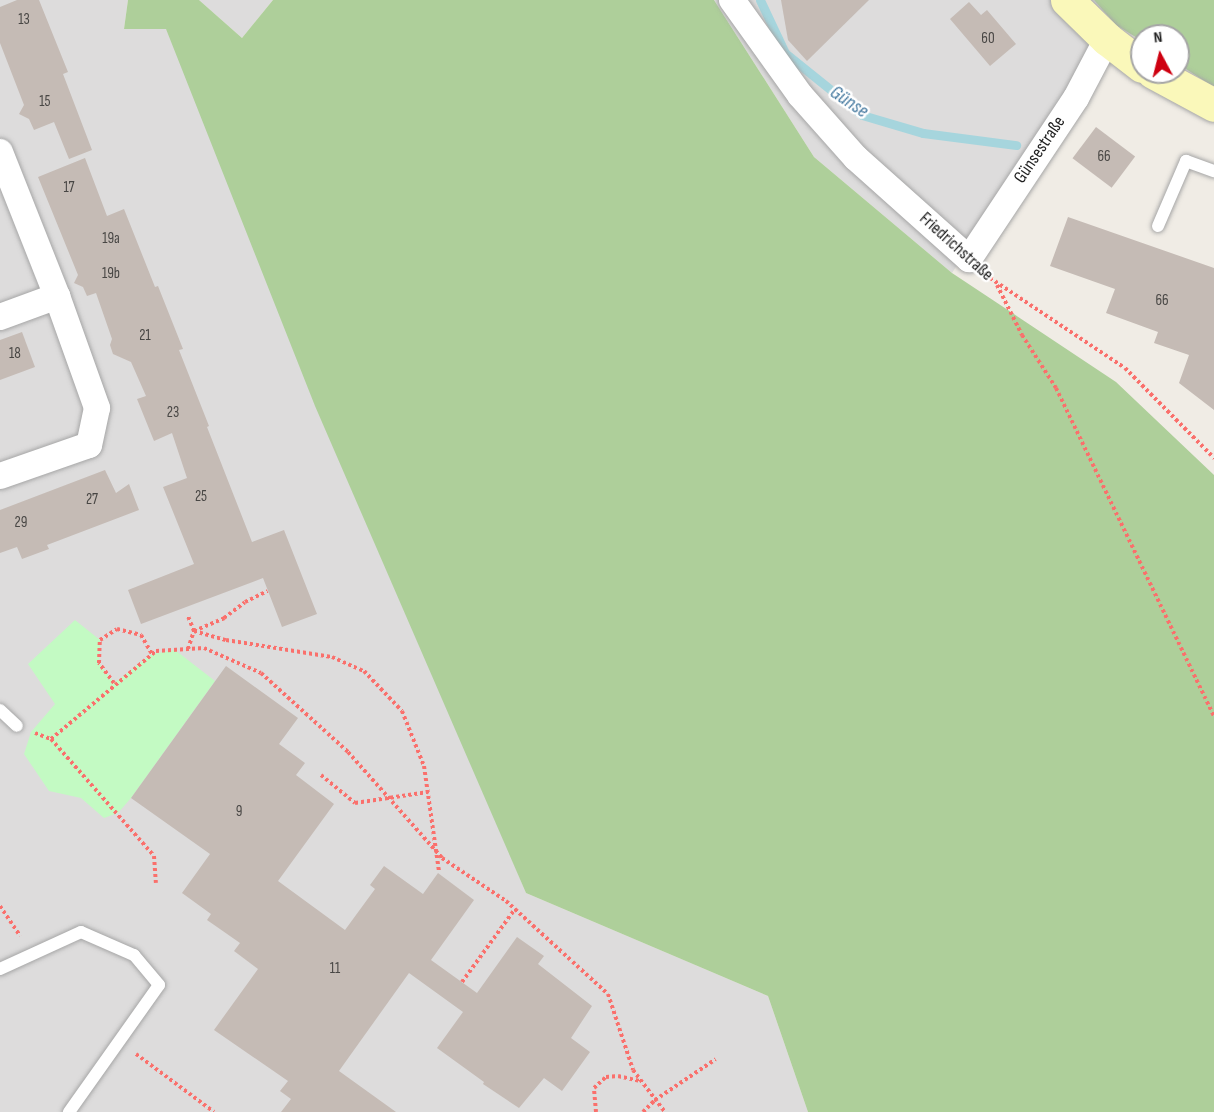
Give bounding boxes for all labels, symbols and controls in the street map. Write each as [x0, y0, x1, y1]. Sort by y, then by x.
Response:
house number: 13 [18, 11, 30, 29]
north arrow [1130, 24, 1190, 84]
text: N [1153, 28, 1163, 48]
house number: 60 [981, 30, 995, 48]
water label: Günse [825, 81, 873, 123]
house number: 15 [39, 93, 51, 111]
street label: Günsestraße [1010, 112, 1070, 188]
house number: 66 [1097, 148, 1111, 166]
house number: 17 [63, 179, 75, 197]
street label: Friedrichstraße [915, 208, 997, 286]
house number: 19a [102, 230, 120, 248]
house number: 19b [102, 265, 120, 283]
house number: 66 [1155, 292, 1169, 310]
house number: 21 [139, 327, 151, 345]
house number: 18 [9, 345, 21, 363]
house number: 23 [167, 404, 179, 422]
house number: 25 [195, 488, 207, 506]
house number: 27 [86, 491, 98, 509]
house number: 29 [15, 514, 27, 532]
house number: 9 [236, 803, 242, 821]
house number: 11 [330, 960, 340, 978]

